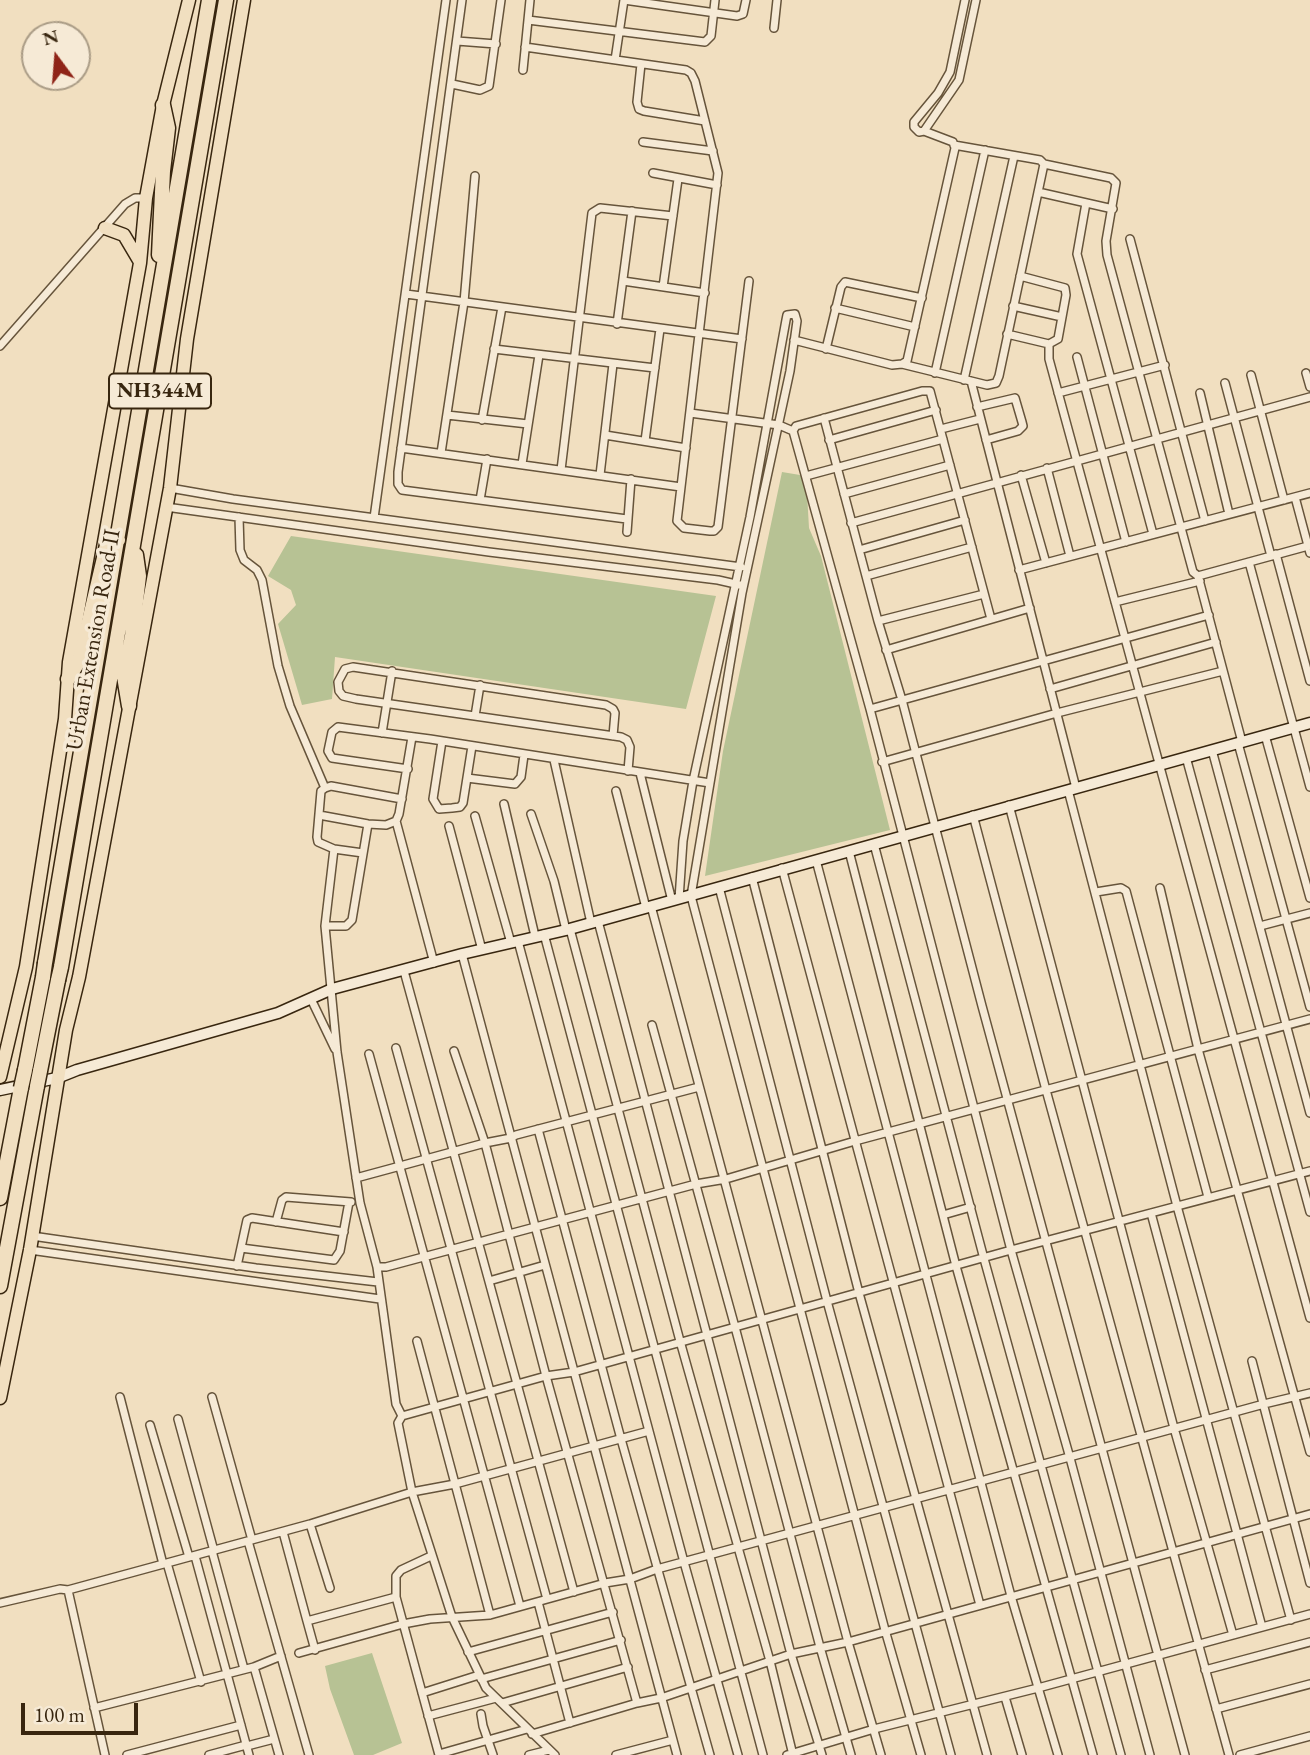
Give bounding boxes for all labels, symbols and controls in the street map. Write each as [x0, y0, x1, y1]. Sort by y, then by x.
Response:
north arrow [21, 21, 91, 91]
text: N [40, 23, 61, 51]
road number: NH344M [109, 374, 211, 408]
street label: Urban Extension Road-II [61, 527, 127, 753]
scale bar [24, 1688, 142, 1732]
text: 100 m [34, 1701, 85, 1728]

